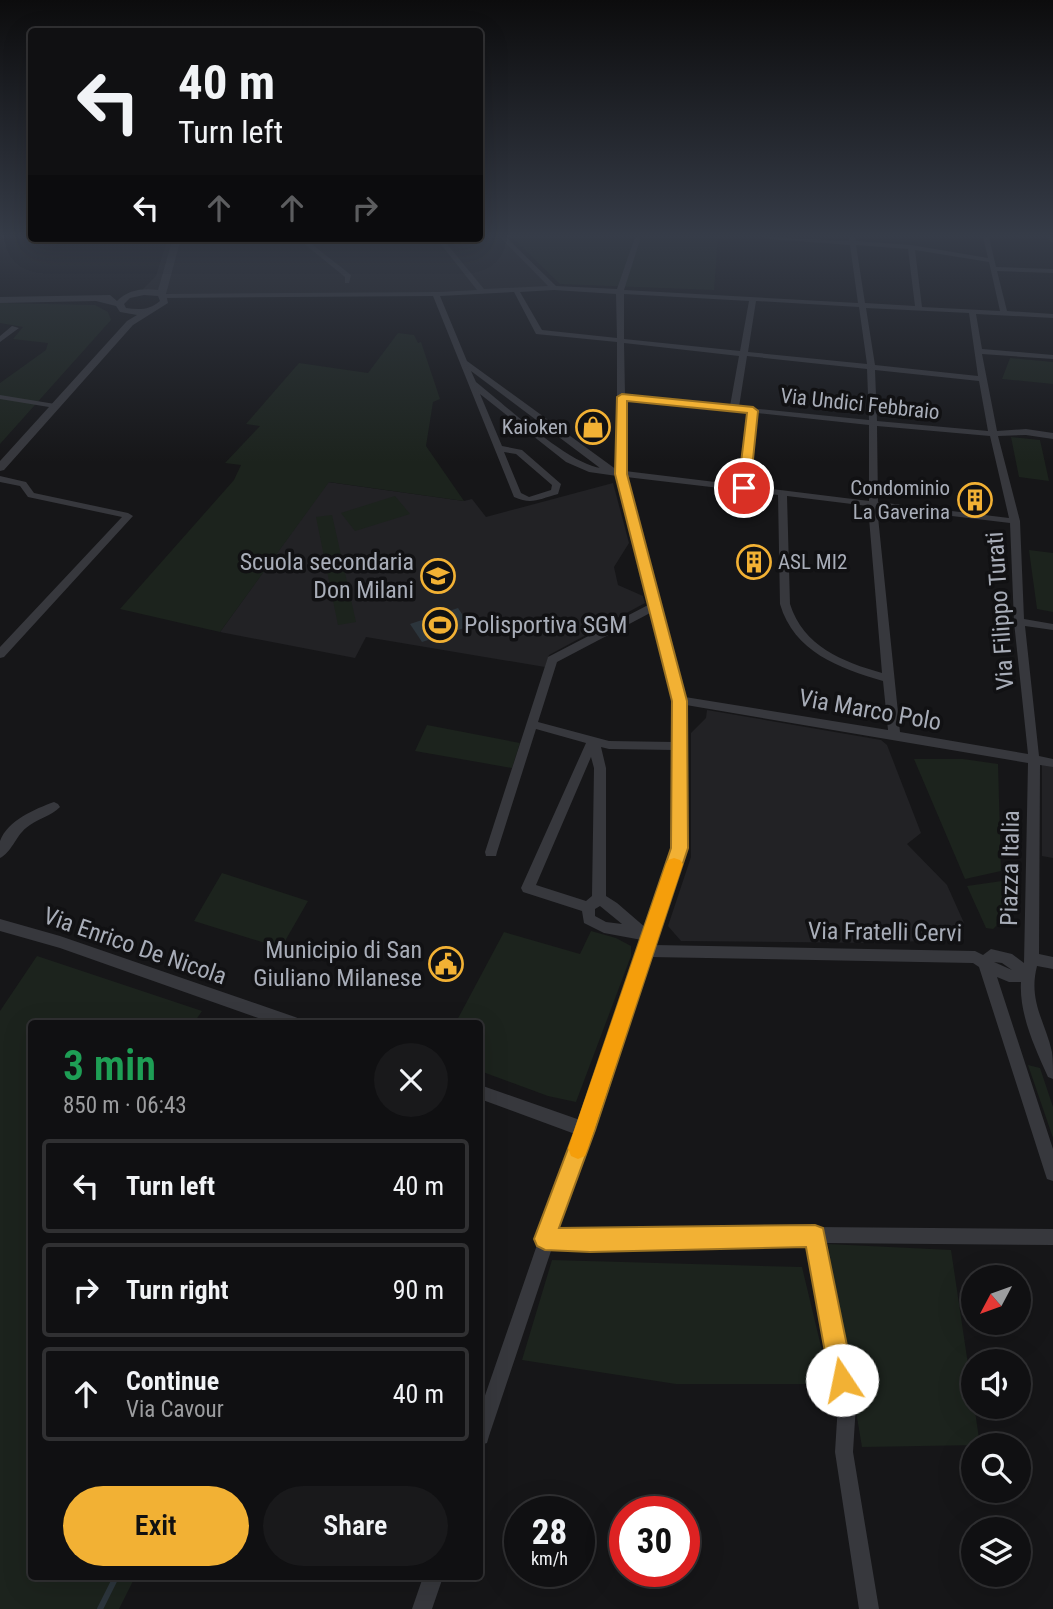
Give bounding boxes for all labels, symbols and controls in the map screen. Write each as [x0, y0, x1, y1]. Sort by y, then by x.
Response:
text: 40 m [178, 54, 275, 111]
icon: left [63, 56, 154, 147]
text: Turn left [178, 113, 283, 151]
icon: left [127, 189, 165, 227]
icon: ahead [200, 189, 238, 227]
icon: ahead [273, 189, 311, 227]
icon: right [346, 189, 384, 227]
street label: Via Undici Febbraio [779, 384, 941, 424]
shop icon: Kaioken [574, 408, 612, 446]
place label: Kaioken [502, 415, 568, 439]
pin [714, 458, 774, 518]
icon: arrive [725, 469, 763, 507]
place label: Condominio La Gaverina [850, 476, 950, 524]
building icon: Condominio La Gaverina [956, 481, 994, 519]
street label: Via Filippo Turati [980, 531, 1020, 691]
building icon: ASL MI2 [735, 543, 773, 581]
place label: Scuola secondaria Don Milani [240, 548, 414, 604]
place label: ASL MI2 [778, 550, 847, 574]
school or university icon: Scuola secondaria Don Milani [419, 557, 457, 595]
sports icon: Polisportiva SGM [421, 606, 459, 644]
place label: Polisportiva SGM [464, 611, 627, 639]
street label: Via Marco Polo [797, 684, 943, 736]
street label: Piazza Italia [995, 810, 1025, 926]
street label: Via Enrico De Nicola [40, 902, 230, 990]
street label: Via Fratelli Cervi [808, 917, 962, 947]
place label: Municipio di San Giuliano Milanese [253, 936, 422, 992]
public building icon: Municipio di San Giuliano Milanese [427, 945, 465, 983]
text: 3 min [63, 1041, 156, 1090]
button: close [374, 1043, 448, 1117]
text: 850 m · 06:43 [63, 1092, 187, 1119]
icon: left [67, 1167, 105, 1205]
text: Turn left [126, 1171, 215, 1201]
text: 40 m [393, 1171, 444, 1201]
north arrow [961, 1265, 1031, 1335]
map controls [961, 1265, 1031, 1587]
icon: right [67, 1271, 105, 1309]
text: Turn right [126, 1275, 228, 1305]
text: 90 m [393, 1275, 444, 1305]
position arrow [805, 1343, 879, 1417]
button: sound [961, 1349, 1031, 1419]
text: Continue [126, 1366, 219, 1396]
icon: ahead [67, 1375, 105, 1413]
text: 40 m [393, 1379, 444, 1409]
text: Via Cavour [126, 1396, 224, 1423]
button: search [961, 1433, 1031, 1503]
button: Exit [63, 1486, 249, 1566]
button: Share [263, 1486, 448, 1566]
speed limit sign: 30 [609, 1496, 700, 1587]
text: 28 [532, 1512, 567, 1553]
button: layers [961, 1517, 1031, 1587]
text: km/h [531, 1548, 568, 1569]

